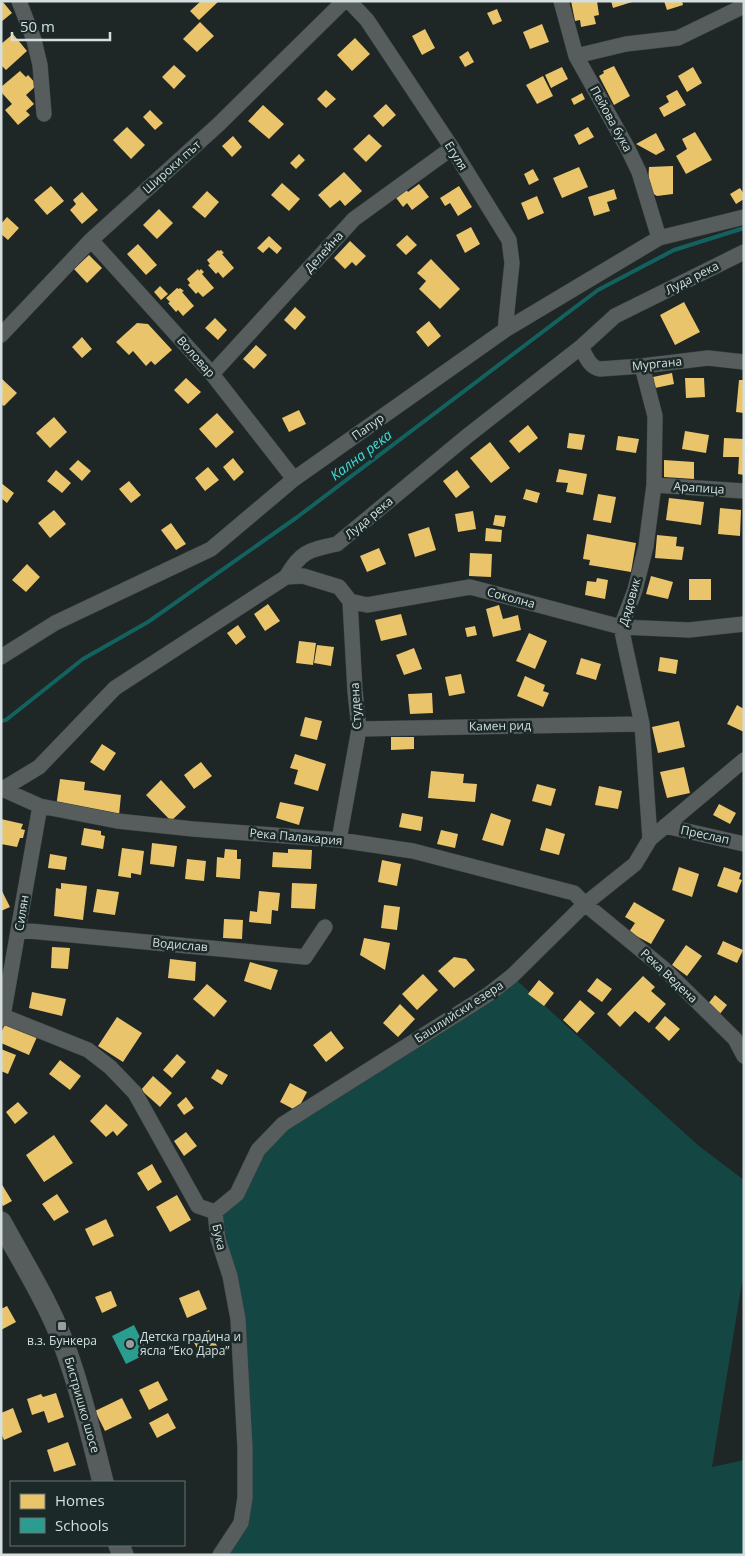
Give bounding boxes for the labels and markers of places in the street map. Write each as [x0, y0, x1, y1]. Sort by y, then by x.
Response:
marker: в.з. Бункера [56, 1320, 68, 1332]
place label: Детска градина и ясла “Еко Дара” [140, 1328, 241, 1359]
place label: в.з. Бункера [27, 1332, 97, 1349]
marker: Детска градина и ясла “Еко Дара” [124, 1338, 136, 1350]

